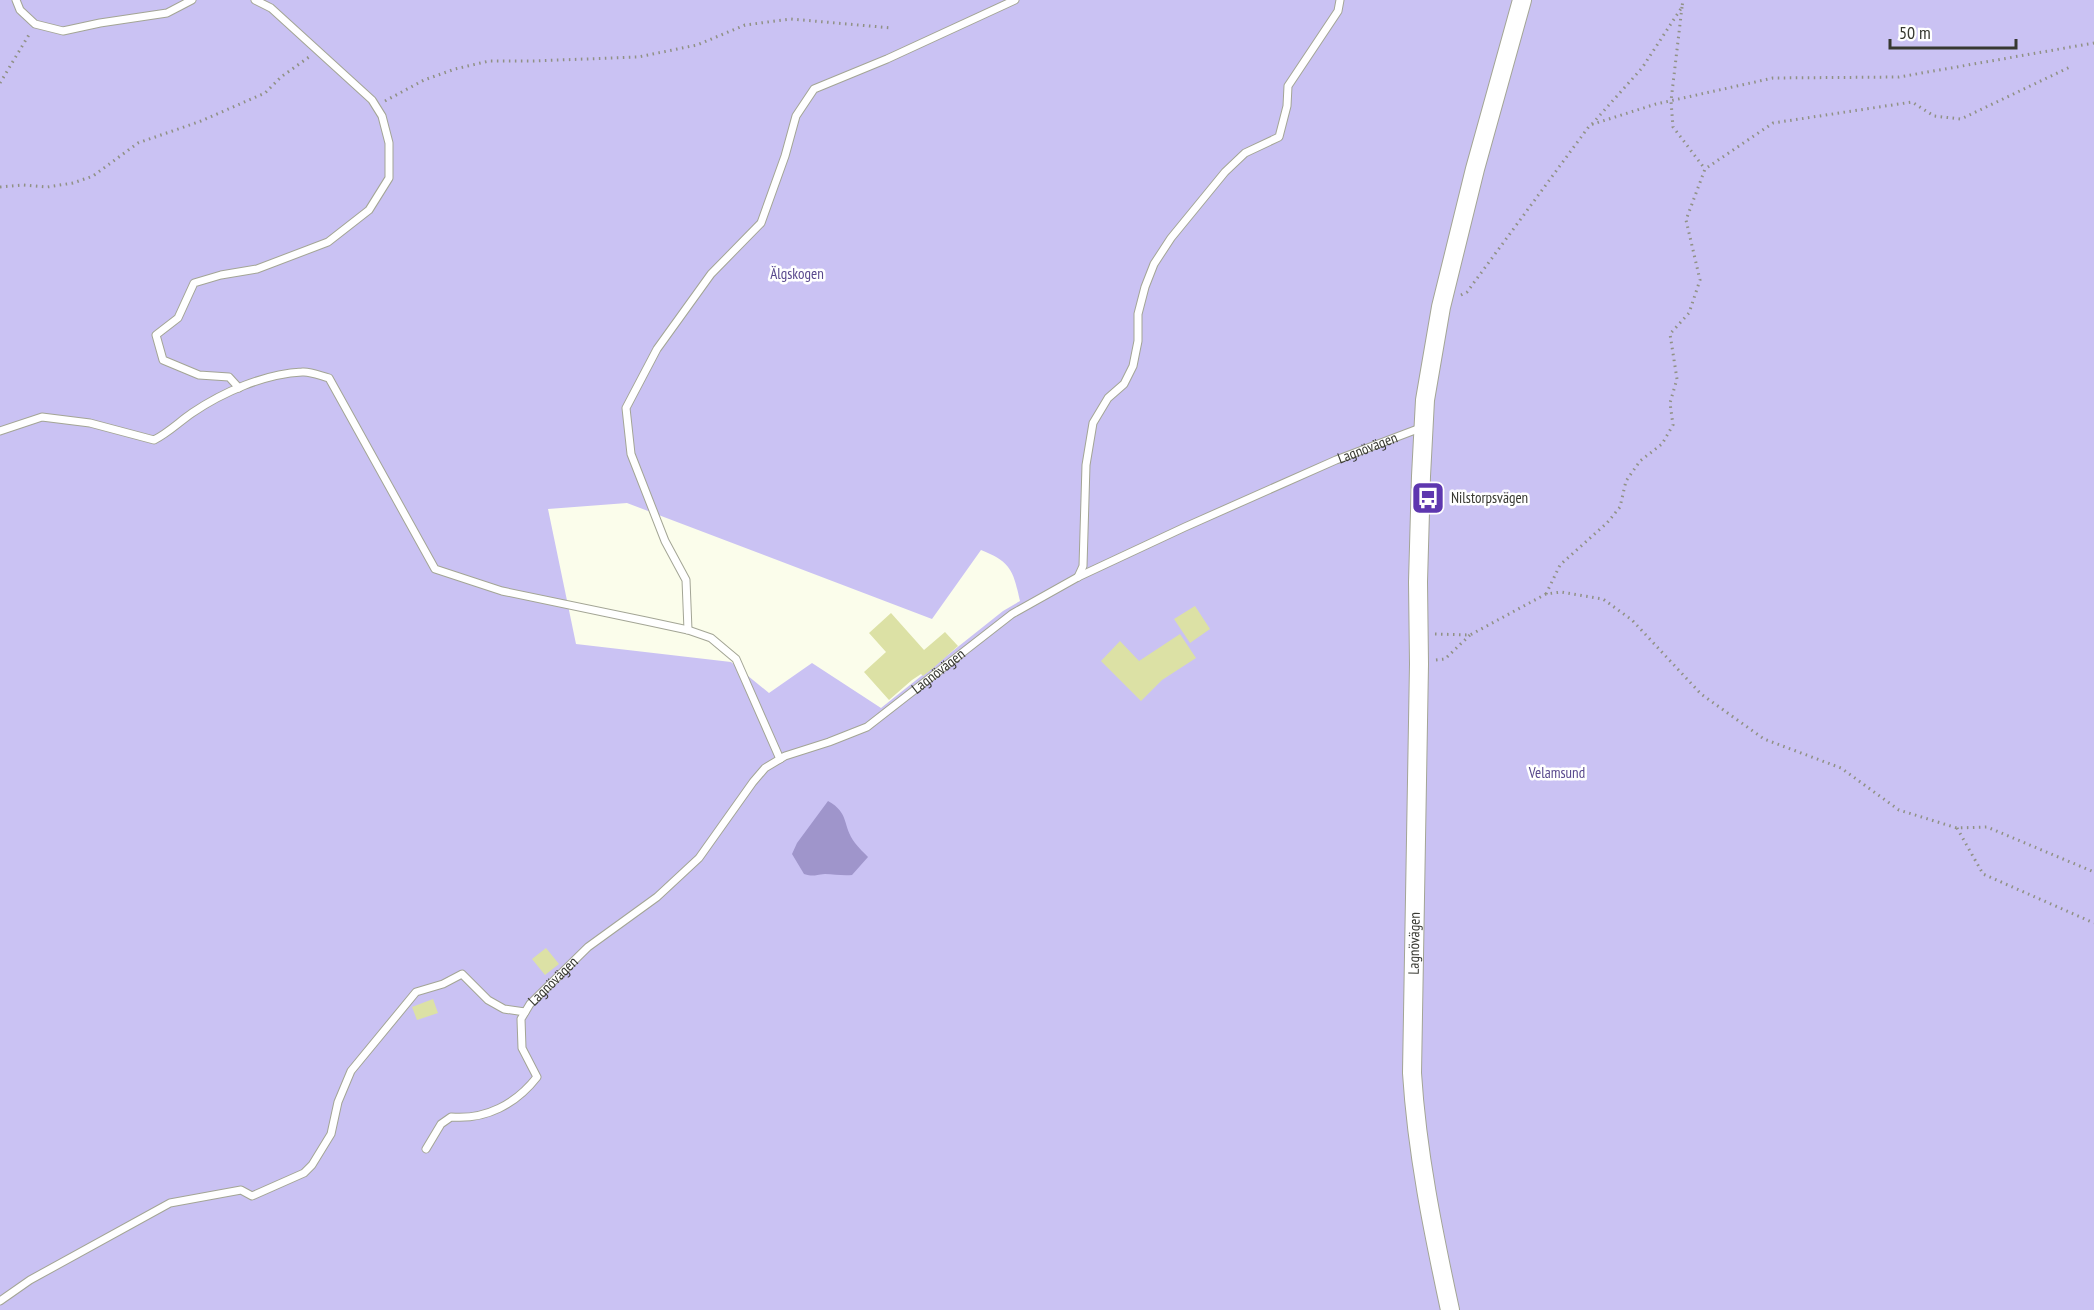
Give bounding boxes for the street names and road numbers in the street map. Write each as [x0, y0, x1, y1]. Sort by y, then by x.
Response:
street label: Lagnövägen [1335, 428, 1400, 468]
street label: Lagnövägen [908, 644, 969, 698]
street label: Lagnövägen [1404, 912, 1424, 975]
street label: Lagnövägen [524, 952, 582, 1010]

